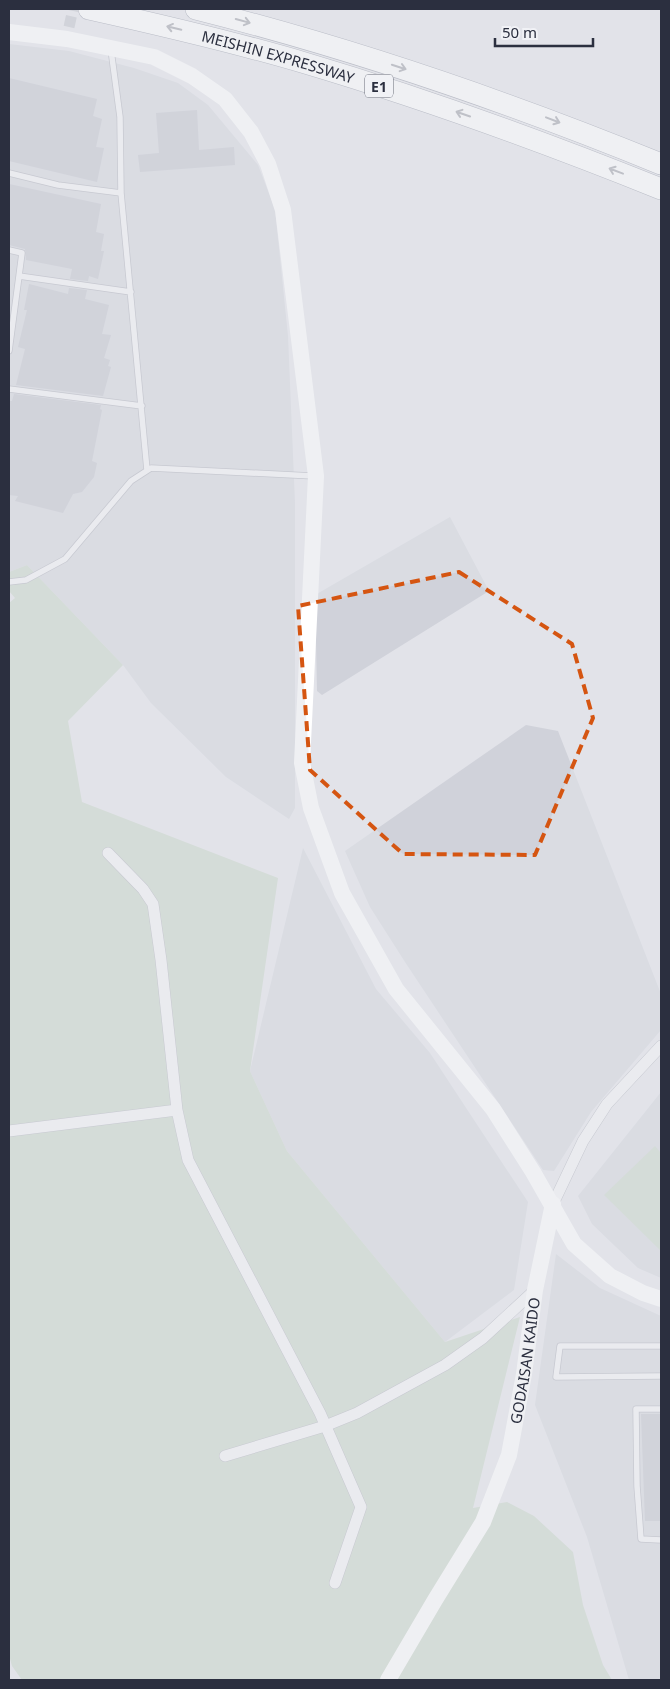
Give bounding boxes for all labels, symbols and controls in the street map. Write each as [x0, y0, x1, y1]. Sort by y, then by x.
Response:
scale bar [495, 15, 592, 47]
one-way arrow [235, 17, 251, 26]
text: 50 m [502, 22, 537, 42]
one-way arrow [166, 23, 182, 32]
street label: MEISHIN EXPRESSWAY [200, 26, 357, 88]
one-way arrow [391, 62, 407, 72]
road number: E1 [365, 74, 393, 98]
one-way arrow [456, 109, 472, 119]
one-way arrow [545, 116, 560, 125]
one-way arrow [609, 165, 624, 175]
street label: GODAISAN KAIDO [505, 1296, 544, 1425]

